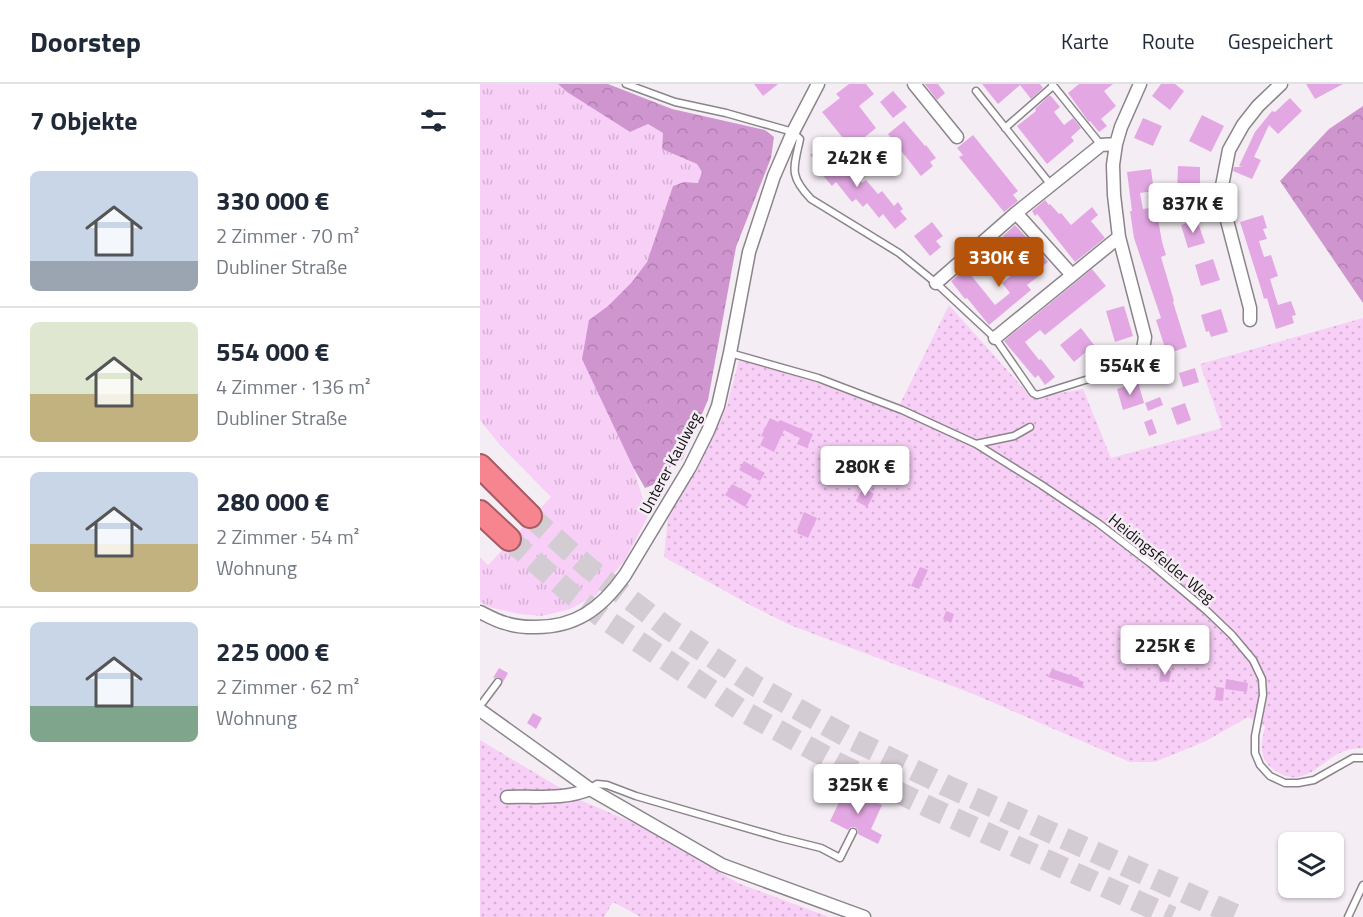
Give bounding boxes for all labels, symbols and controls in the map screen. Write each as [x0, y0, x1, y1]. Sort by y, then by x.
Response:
text: Doorstep [30, 20, 141, 63]
text: Karte [1061, 25, 1109, 57]
text: Route [1142, 25, 1195, 57]
text: Gespeichert [1228, 25, 1333, 57]
text: 7 Objekte [30, 101, 137, 140]
icon: filters [417, 104, 450, 137]
pin: 242K € [808, 137, 906, 188]
text: 242K € [826, 141, 888, 172]
text: 330 000 € [216, 181, 329, 220]
pin: 837K € [1144, 183, 1242, 234]
text: 837K € [1162, 187, 1224, 218]
icon: home [78, 195, 150, 267]
text: 2 Zimmer · 70 m² [216, 220, 359, 251]
pin: 330K € [950, 237, 1048, 288]
text: 330K € [968, 241, 1030, 272]
text: Dubliner Straße [216, 251, 347, 282]
text: 554 000 € [216, 332, 329, 371]
pin: 554K € [1081, 345, 1179, 396]
icon: home [78, 346, 150, 418]
text: 554K € [1099, 349, 1161, 380]
text: 4 Zimmer · 136 m² [216, 371, 371, 402]
text: Dubliner Straße [216, 402, 347, 433]
street label: Unterer Kaulweg [633, 408, 707, 518]
pin: 280K € [816, 446, 914, 497]
text: 280K € [834, 450, 896, 481]
text: 280 000 € [216, 482, 329, 521]
icon: home [78, 496, 150, 568]
street label: Heidingsfelder Weg [1103, 507, 1221, 609]
text: 2 Zimmer · 54 m² [216, 521, 359, 552]
text: Wohnung [216, 552, 297, 583]
pin: 225K € [1116, 625, 1214, 676]
text: 225K € [1134, 629, 1196, 660]
text: 225 000 € [216, 632, 329, 671]
icon: home [78, 646, 150, 718]
text: 2 Zimmer · 62 m² [216, 671, 359, 702]
text: Wohnung [216, 702, 297, 733]
pin: 325K € [809, 764, 907, 815]
text: 325K € [827, 768, 889, 799]
map controls [1278, 832, 1344, 898]
button: layers [1278, 832, 1344, 898]

